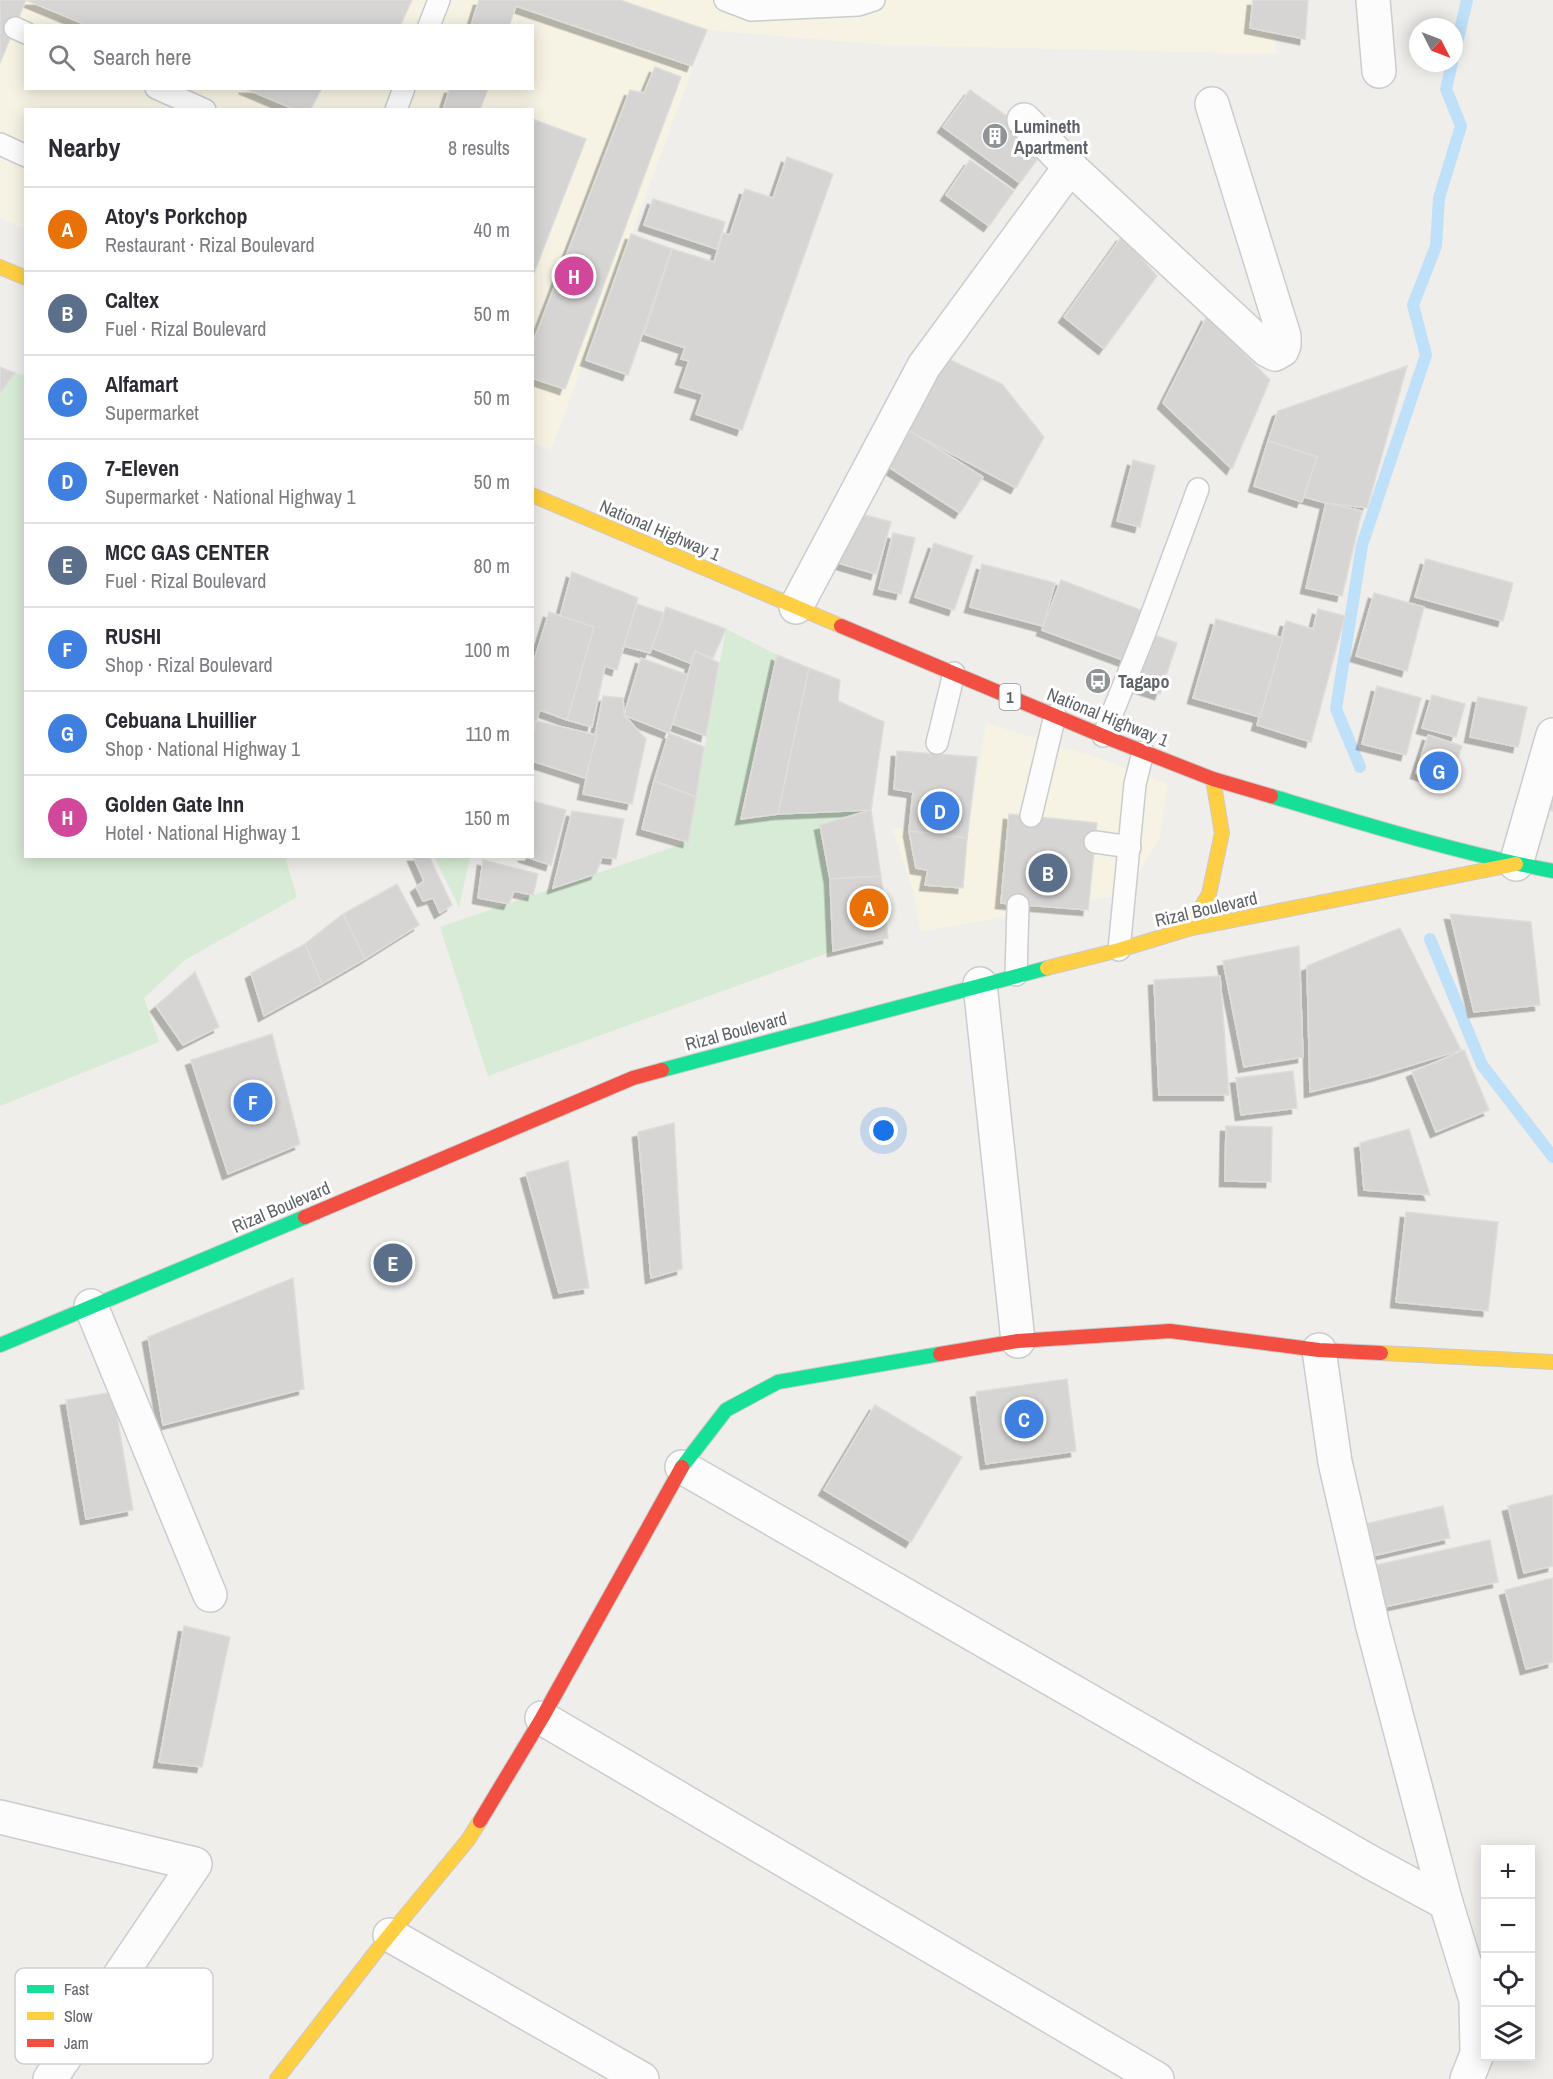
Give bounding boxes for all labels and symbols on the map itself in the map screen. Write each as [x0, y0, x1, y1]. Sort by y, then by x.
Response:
north arrow [1409, 18, 1463, 72]
place label: Lumineth Apartment [1014, 114, 1088, 160]
building icon: Lumineth Apartment [980, 121, 1010, 151]
pin: H [554, 254, 594, 298]
street label: National Highway 1 [596, 493, 725, 567]
bus stop icon: Tagapo [1083, 666, 1113, 696]
place label: Tagapo [1118, 669, 1169, 694]
street label: National Highway 1 [1044, 681, 1173, 753]
road number: 1 [1000, 684, 1020, 710]
pin: G [1420, 748, 1458, 794]
pin: D [920, 788, 960, 834]
pin: B [1028, 850, 1068, 896]
street label: Rizal Boulevard [1152, 885, 1260, 933]
pin: A [850, 886, 888, 930]
street label: Rizal Boulevard [682, 1005, 790, 1057]
pin: F [234, 1080, 272, 1124]
your location [869, 1116, 898, 1145]
street label: Rizal Boulevard [228, 1175, 334, 1239]
pin: E [374, 1240, 412, 1286]
pin: C [1004, 1396, 1044, 1442]
legend [15, 1968, 213, 2064]
text: Fast [64, 1978, 89, 2000]
text: Slow [64, 2005, 93, 2027]
text: Jam [64, 2032, 89, 2054]

